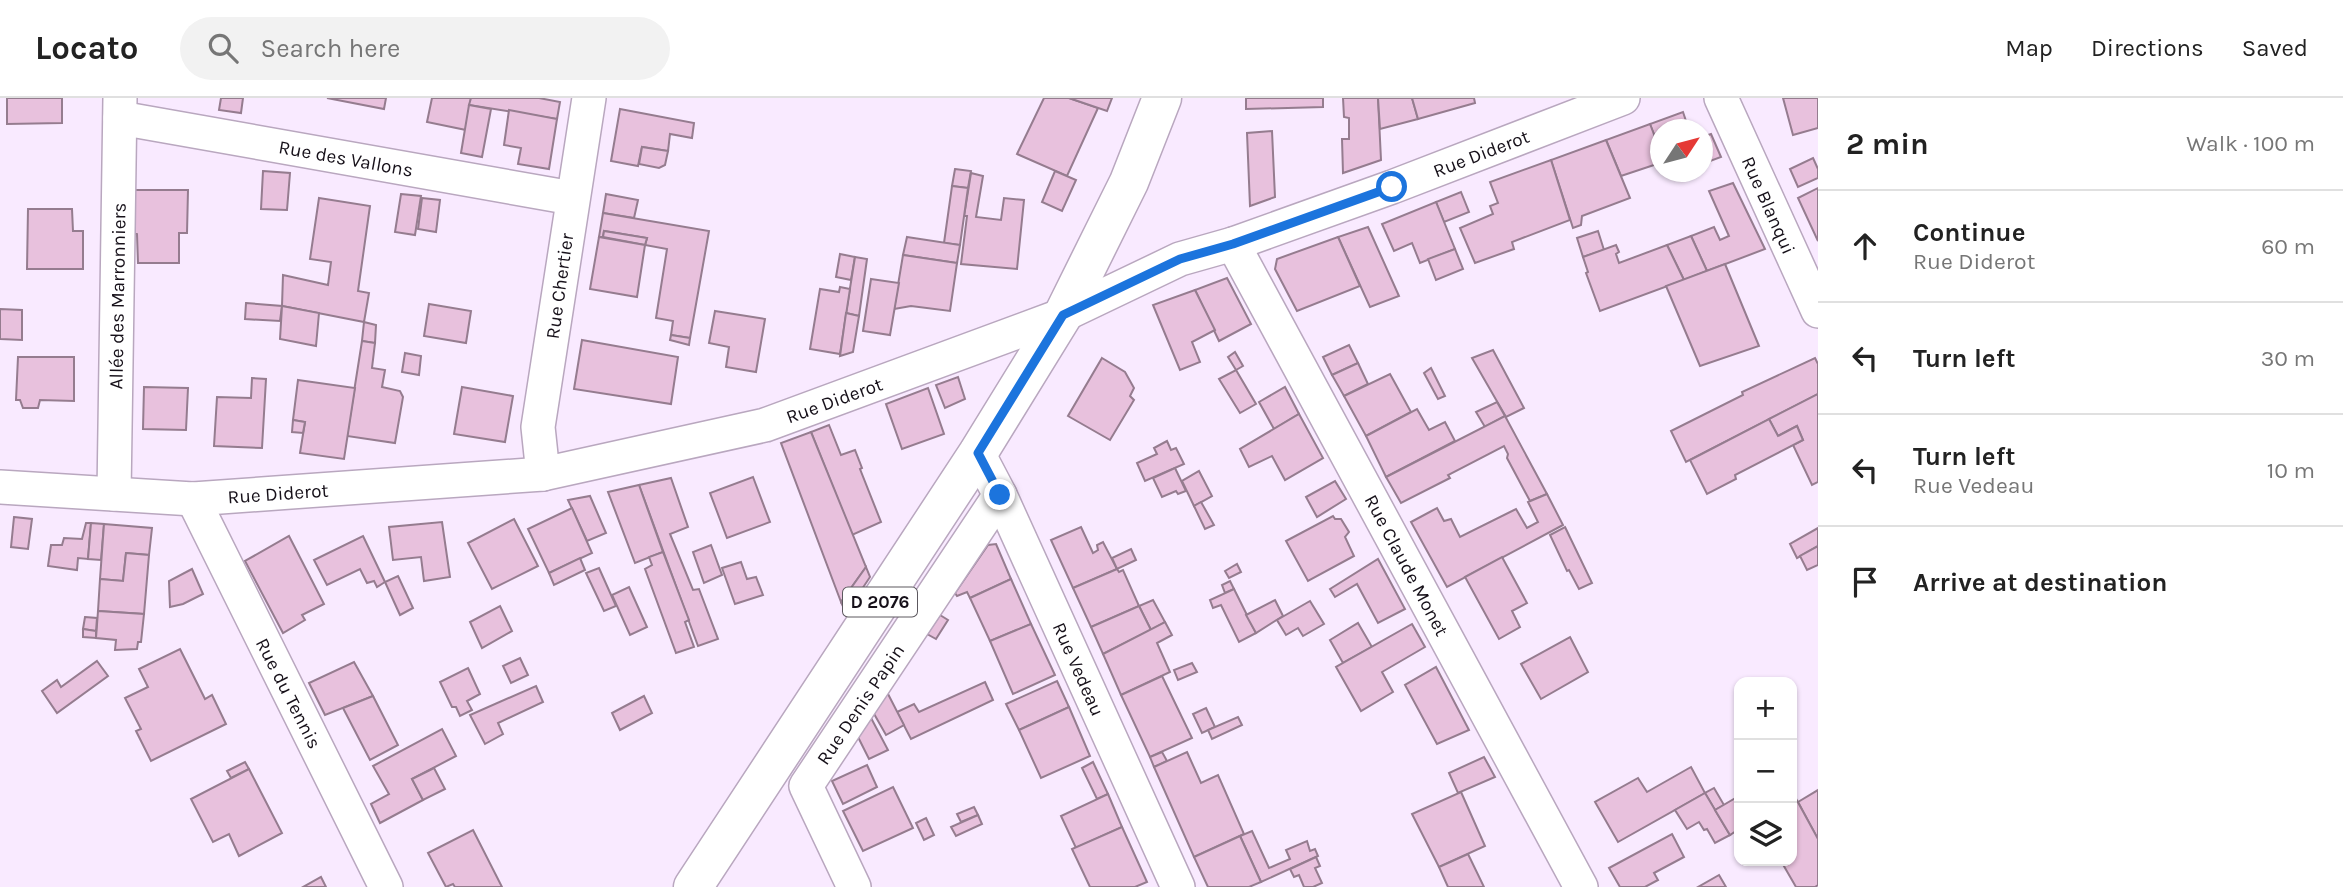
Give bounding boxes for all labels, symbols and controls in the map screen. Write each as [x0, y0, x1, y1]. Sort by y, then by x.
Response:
search box [180, 17, 670, 80]
text: Locato [35, 29, 138, 67]
icon: search [204, 29, 242, 67]
text: Search here [260, 33, 400, 64]
text: Map [2005, 34, 2053, 62]
text: Directions [2091, 34, 2204, 62]
text: Saved [2242, 34, 2308, 62]
north arrow [1650, 119, 1713, 182]
street label: Rue Diderot [1430, 126, 1532, 182]
text: 2 min [1846, 126, 1929, 162]
text: Walk · 100 m [2186, 130, 2315, 157]
street label: Rue des Vallons [277, 136, 415, 182]
street label: Rue Blanqui [1737, 153, 1799, 258]
route start [1376, 171, 1407, 202]
street label: Allée des Marronniers [105, 202, 131, 390]
text: Continue [1913, 217, 2025, 248]
icon: ahead [1846, 227, 1884, 265]
street label: Rue Chertier [542, 232, 578, 340]
text: 60 m [2261, 233, 2315, 260]
text: Rue Diderot [1913, 248, 2035, 275]
icon: left [1846, 339, 1884, 377]
text: Turn left [1913, 343, 2015, 374]
text: 30 m [2261, 345, 2315, 372]
street label: Rue Diderot [783, 373, 886, 429]
text: Turn left [1913, 441, 2015, 472]
icon: left [1846, 451, 1884, 489]
text: 10 m [2267, 457, 2315, 484]
text: Rue Vedeau [1913, 472, 2034, 499]
route end [984, 479, 1015, 510]
street label: Rue Diderot [227, 480, 329, 508]
street label: Rue Claude Monet [1360, 491, 1453, 640]
icon: arrive [1846, 563, 1884, 601]
text: Arrive at destination [1913, 567, 2167, 598]
road number: D 2076 [843, 588, 917, 616]
street label: Rue Vedeau [1048, 619, 1109, 720]
street label: Rue du Tennis [251, 635, 325, 752]
street label: Rue Denis Papin [812, 640, 909, 769]
map controls [1734, 677, 1797, 866]
button: + [1734, 677, 1797, 740]
button: − [1734, 740, 1797, 803]
button: layers [1734, 803, 1797, 866]

